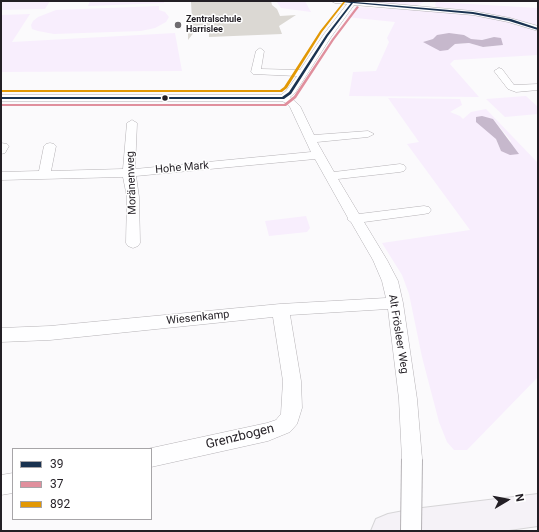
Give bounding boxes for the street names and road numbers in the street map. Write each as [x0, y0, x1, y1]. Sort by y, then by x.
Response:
street label: Moränenweg [124, 151, 140, 215]
street label: Hohe Mark [155, 159, 209, 177]
street label: Alt Frösleer Weg [385, 293, 411, 375]
street label: Wiesenkamp [166, 308, 230, 328]
street label: Grenzbogen [204, 421, 276, 453]

